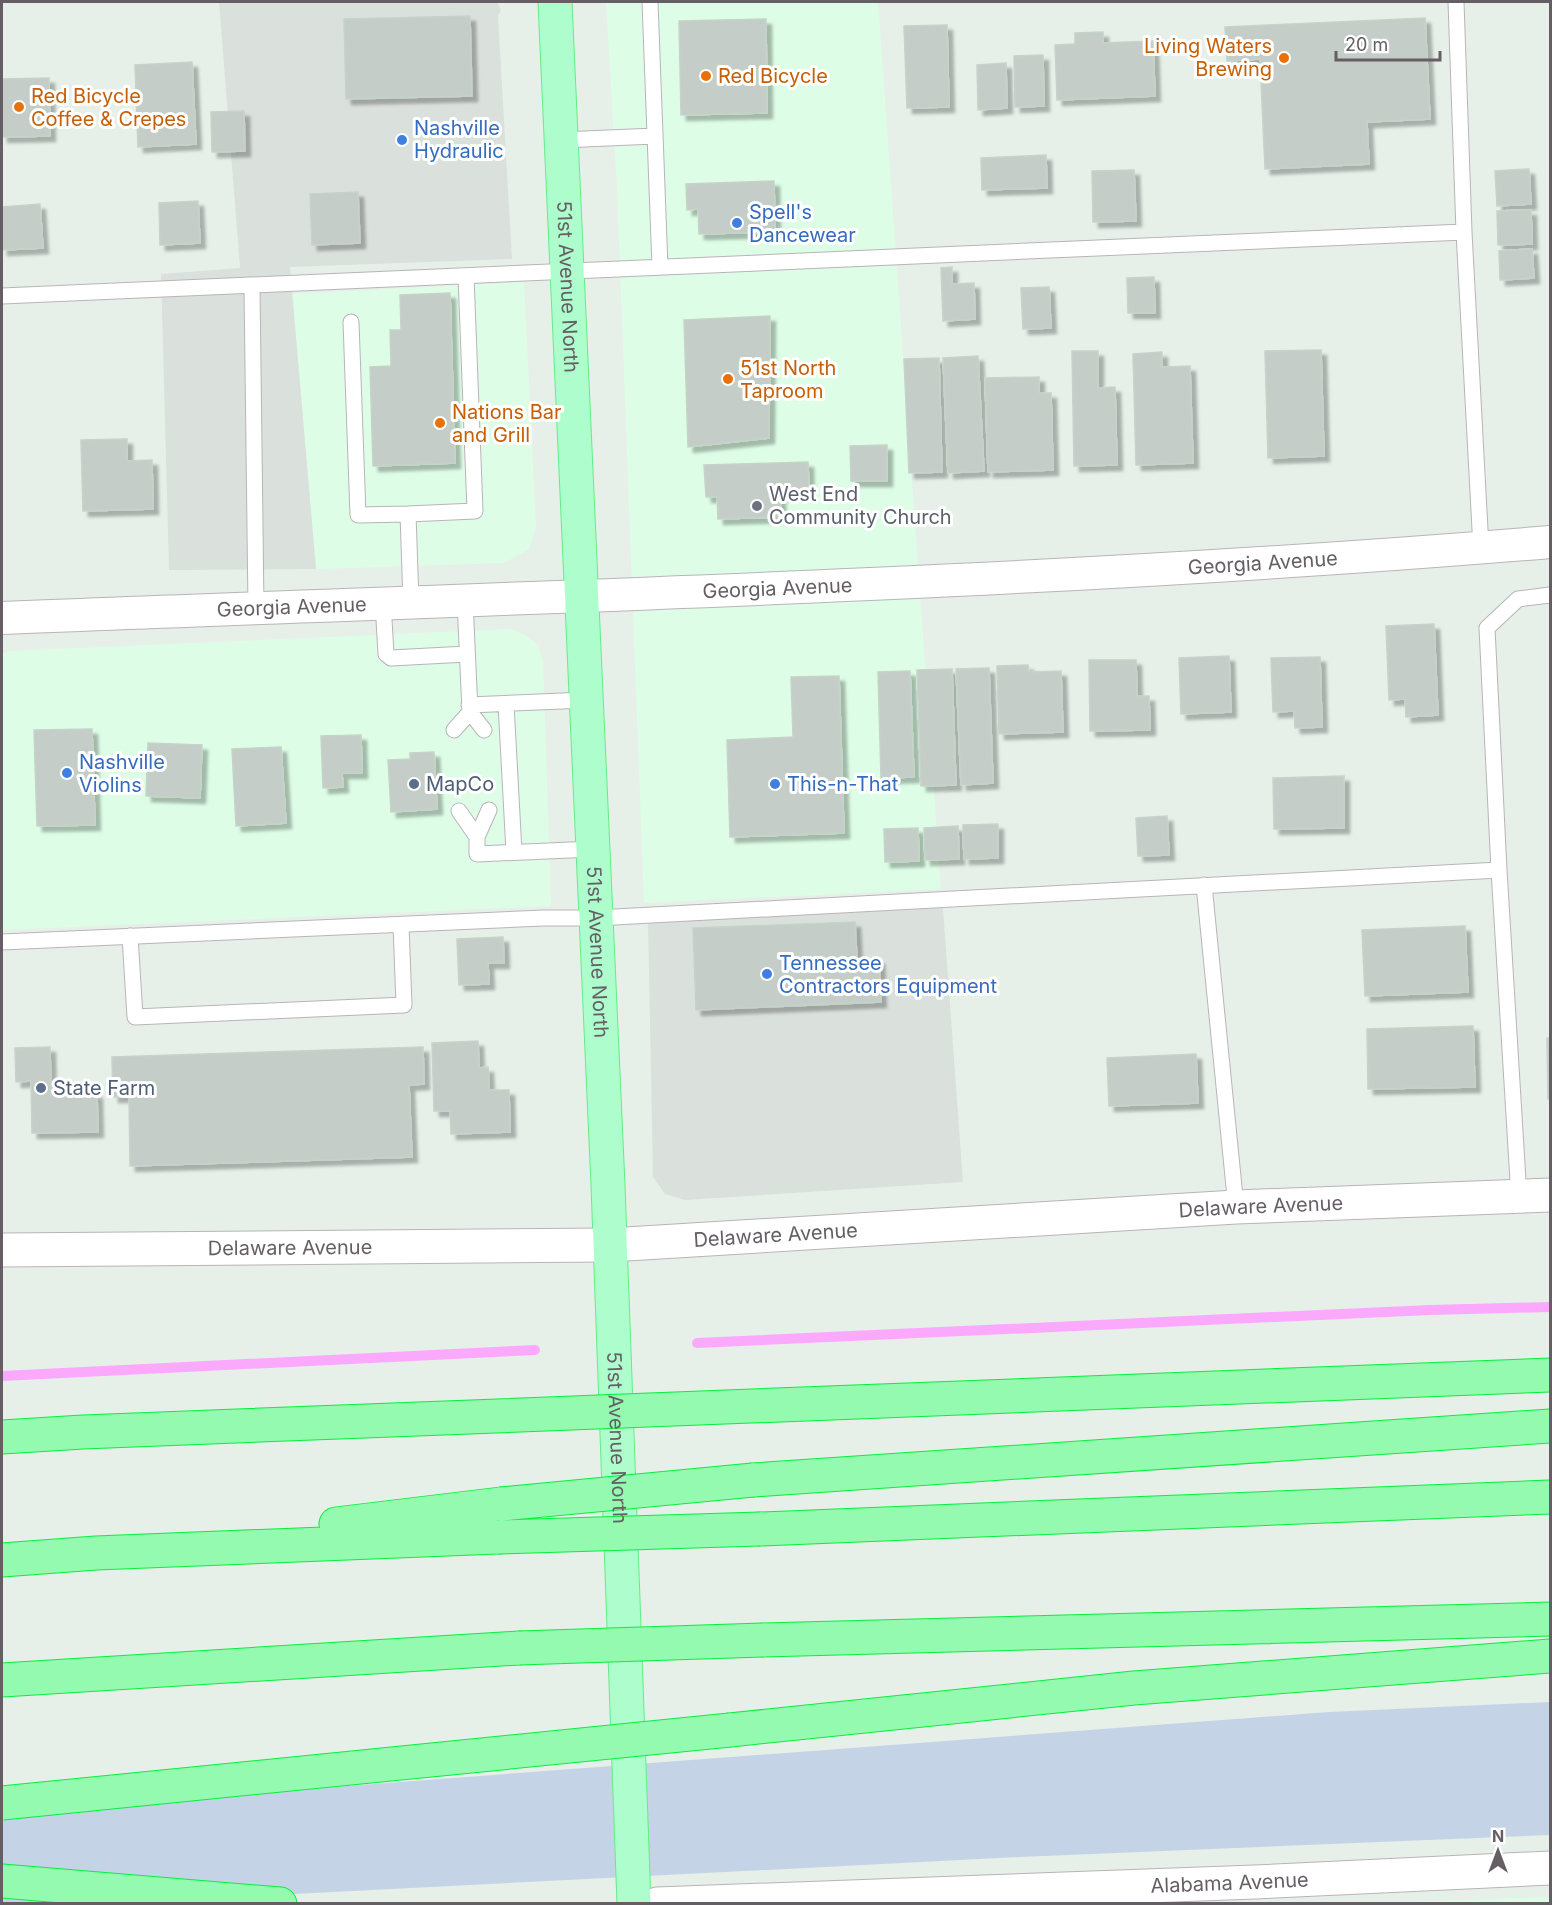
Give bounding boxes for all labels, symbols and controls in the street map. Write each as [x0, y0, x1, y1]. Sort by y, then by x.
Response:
scale bar [1336, 24, 1440, 62]
place label: Living Waters Brewing [1144, 34, 1272, 81]
text: 20 m [1345, 34, 1388, 55]
marker: Living Waters Brewing [1277, 51, 1291, 65]
place label: Red Bicycle [718, 64, 828, 88]
marker: Red Bicycle [699, 69, 713, 83]
place label: Red Bicycle Coffee & Crepes [31, 84, 186, 131]
marker: Red Bicycle Coffee & Crepes [12, 100, 26, 114]
place label: Nashville Hydraulic [414, 116, 504, 163]
marker: Nashville Hydraulic [395, 133, 409, 147]
street label: 51st Avenue North [552, 200, 584, 373]
place label: Spell's Dancewear [749, 200, 856, 247]
marker: Spell's Dancewear [730, 216, 744, 230]
place label: 51st North Taproom [740, 356, 836, 403]
marker: 51st North Taproom [721, 372, 735, 386]
place label: Nations Bar and Grill [452, 400, 562, 447]
marker: Nations Bar and Grill [433, 416, 447, 430]
place label: West End Community Church [769, 482, 952, 529]
marker: West End Community Church [750, 499, 764, 513]
street label: Georgia Avenue [1187, 546, 1338, 580]
street label: Georgia Avenue [702, 573, 853, 603]
street label: Georgia Avenue [216, 592, 367, 622]
place label: Nashville Violins [79, 750, 165, 797]
marker: Nashville Violins [60, 766, 74, 780]
place label: MapCo [426, 772, 494, 796]
place label: This-n-That [787, 772, 899, 796]
marker: MapCo [407, 777, 421, 791]
marker: This-n-That [768, 777, 782, 791]
street label: 51st Avenue North [582, 865, 613, 1039]
place label: Tennessee Contractors Equipment [779, 951, 997, 998]
marker: Tennessee Contractors Equipment [760, 967, 774, 981]
place label: State Farm [53, 1076, 155, 1100]
marker: State Farm [34, 1081, 48, 1095]
street label: Delaware Avenue [1178, 1191, 1344, 1222]
street label: Delaware Avenue [693, 1218, 859, 1252]
street label: Delaware Avenue [208, 1235, 372, 1260]
street label: 51st Avenue North [602, 1351, 632, 1524]
north arrow [1468, 1821, 1528, 1881]
text: N [1492, 1826, 1504, 1846]
street label: Alabama Avenue [1150, 1867, 1309, 1898]

